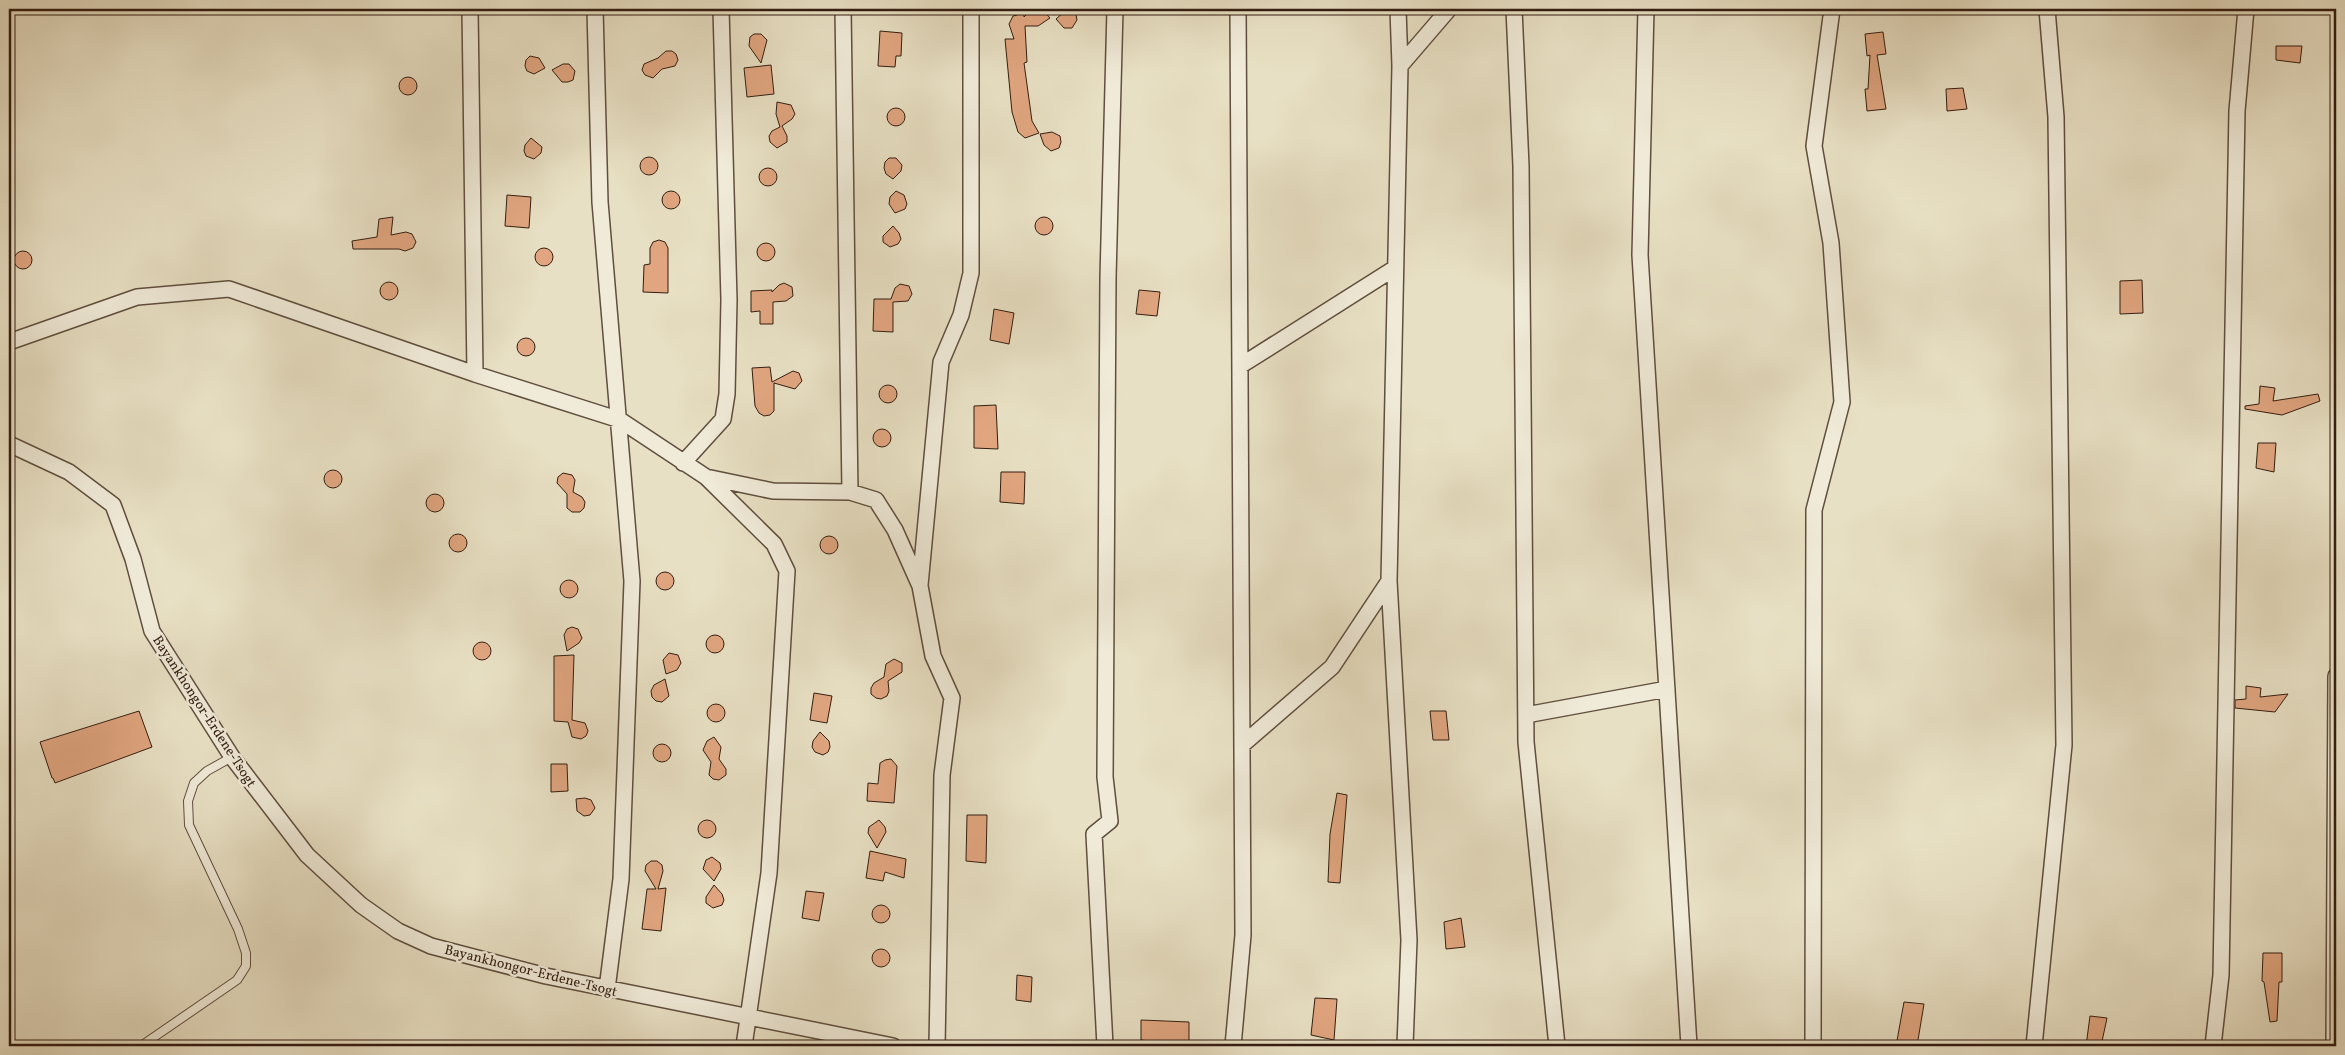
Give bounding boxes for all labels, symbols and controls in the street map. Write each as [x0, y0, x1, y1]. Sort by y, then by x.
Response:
street label: Bayankhongor-Erdene-Tsogt [147, 632, 260, 791]
street label: Bayankhongor-Erdene-Tsogt [442, 941, 619, 1002]

